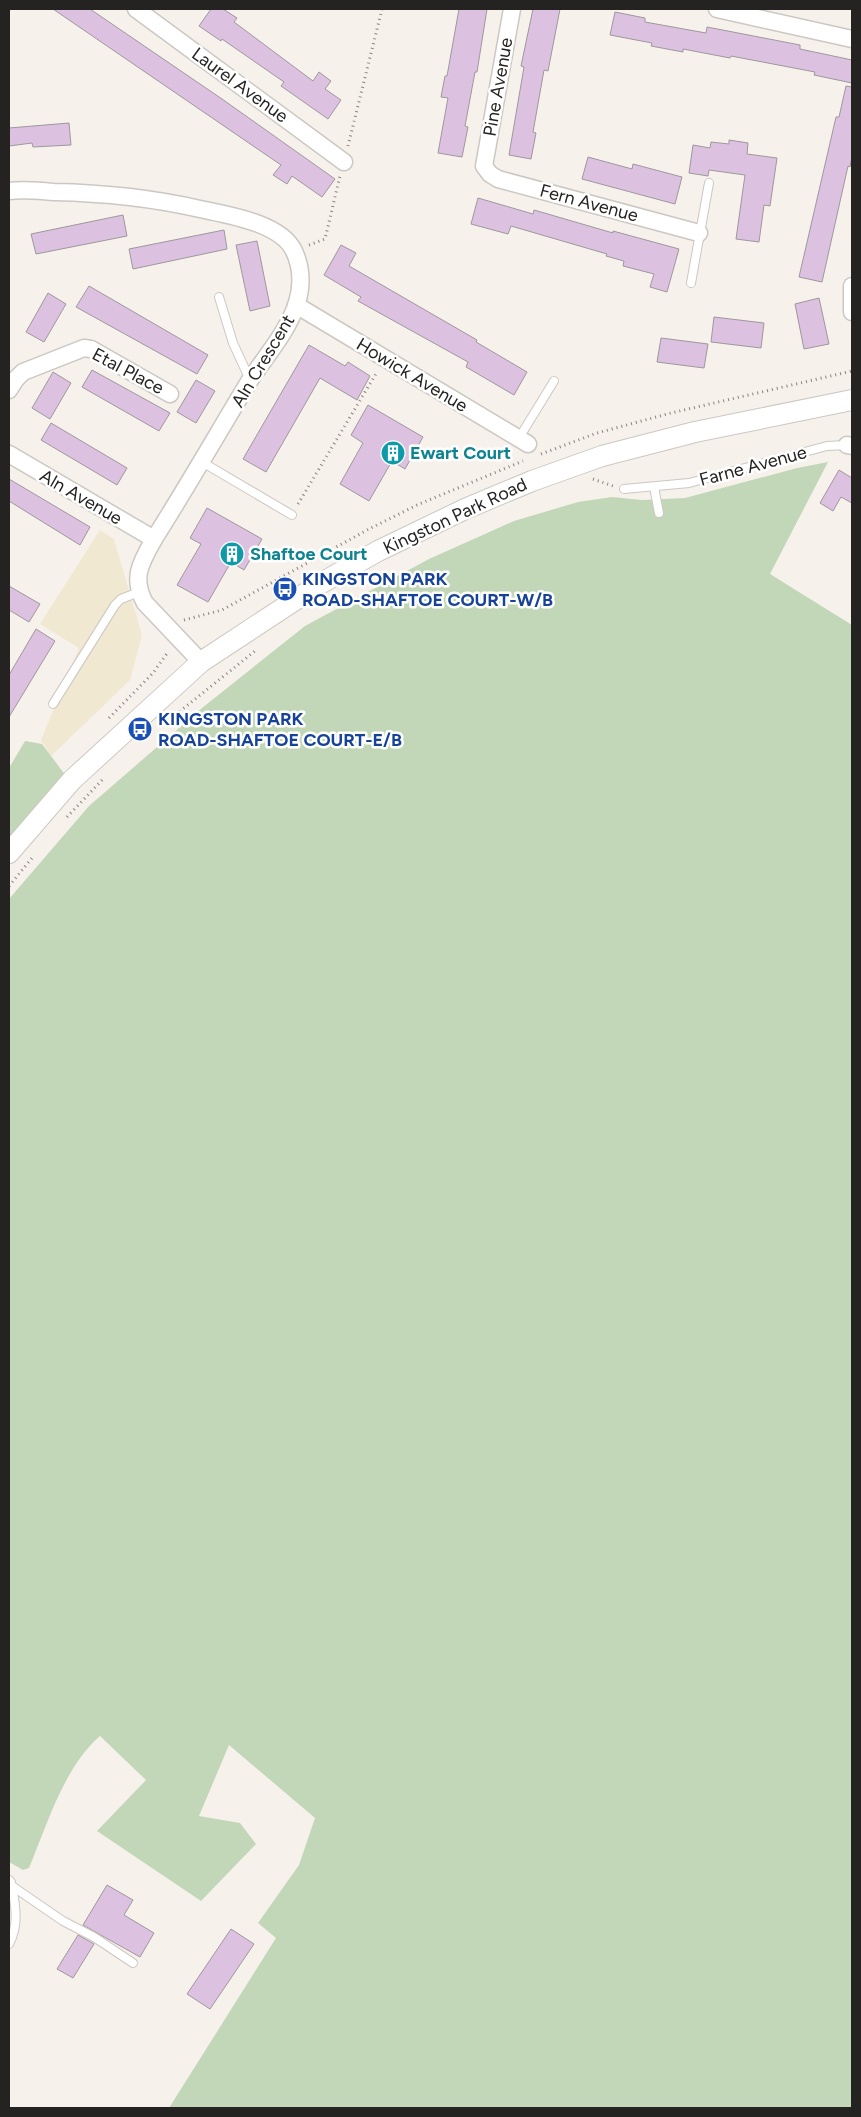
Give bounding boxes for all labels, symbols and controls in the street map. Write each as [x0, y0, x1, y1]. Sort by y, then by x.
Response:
street label: Pine Avenue [479, 36, 518, 138]
street label: Laurel Avenue [188, 43, 293, 127]
street label: Fern Avenue [537, 179, 641, 227]
street label: Aln Crescent [227, 310, 299, 411]
street label: Howick Avenue [352, 333, 472, 417]
street label: Etal Place [88, 343, 168, 399]
building icon: Ewart Court [380, 440, 406, 466]
street label: Farne Avenue [697, 441, 809, 491]
place label: Ewart Court [410, 442, 511, 464]
street label: Aln Avenue [36, 465, 126, 529]
street label: Kingston Park Road [380, 473, 530, 559]
building icon: Shaftoe Court [219, 541, 245, 567]
place label: Shaftoe Court [250, 543, 367, 565]
place label: KINGSTON PARK ROAD-SHAFTOE COURT-W/B [302, 568, 553, 611]
bus stop icon: KINGSTON PARK ROAD-SHAFTOE COURT-W/B [272, 576, 298, 602]
place label: KINGSTON PARK ROAD-SHAFTOE COURT-E/B [158, 708, 402, 751]
bus stop icon: KINGSTON PARK ROAD-SHAFTOE COURT-E/B [127, 716, 153, 742]

